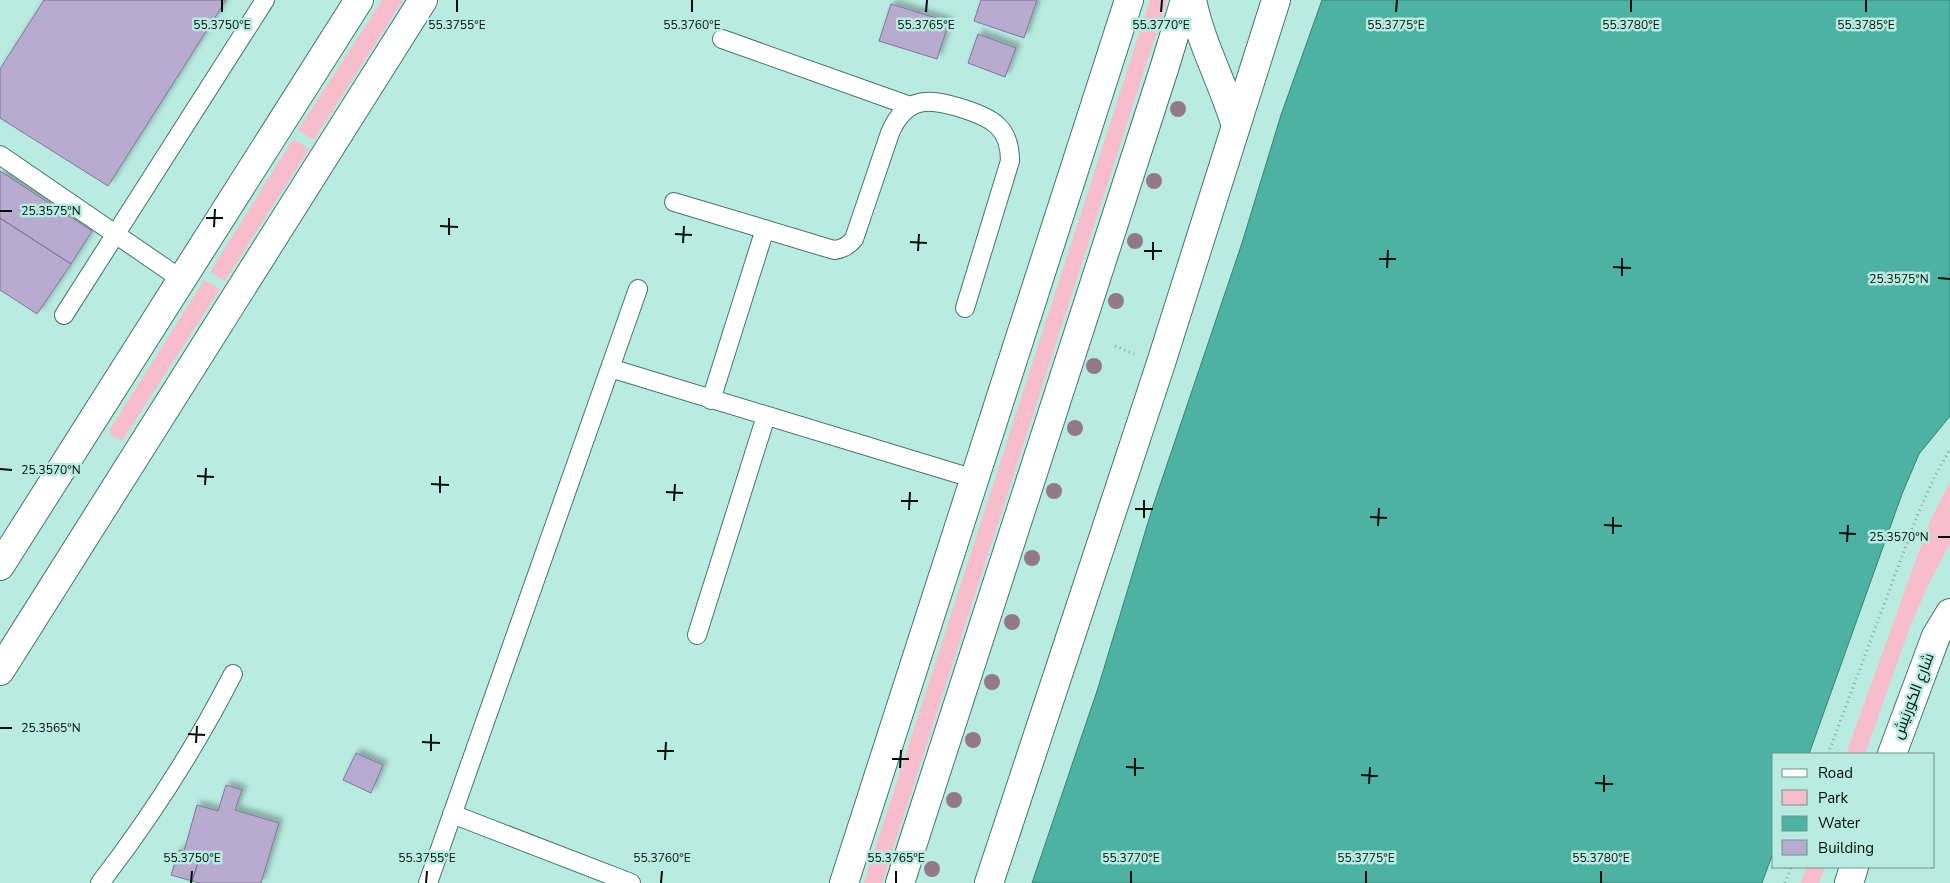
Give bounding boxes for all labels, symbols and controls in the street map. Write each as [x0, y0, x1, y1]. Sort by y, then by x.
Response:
text: 55.3750°E [193, 17, 251, 33]
text: 55.3755°E [428, 17, 486, 33]
text: 55.3760°E [663, 17, 721, 33]
text: 55.3765°E [897, 17, 955, 33]
text: 55.3770°E [1132, 17, 1190, 33]
text: 55.3775°E [1367, 17, 1425, 33]
text: 55.3780°E [1602, 17, 1660, 33]
text: 55.3785°E [1837, 17, 1895, 33]
text: 25.3575°N [21, 203, 81, 219]
text: 25.3575°N [1869, 271, 1929, 287]
text: 25.3570°N [21, 462, 81, 478]
text: 25.3570°N [1869, 529, 1929, 545]
street label: شارع الكورنيش [1887, 650, 1940, 742]
text: 25.3565°N [21, 720, 81, 736]
legend [1772, 753, 1935, 868]
text: Road [1818, 763, 1853, 783]
text: Park [1818, 788, 1848, 808]
text: Water [1818, 813, 1861, 833]
text: Building [1818, 838, 1874, 858]
text: 55.3750°E [163, 850, 221, 866]
text: 55.3755°E [398, 850, 456, 866]
text: 55.3760°E [633, 850, 691, 866]
text: 55.3765°E [867, 850, 925, 866]
text: 55.3770°E [1102, 850, 1160, 866]
text: 55.3775°E [1337, 850, 1395, 866]
text: 55.3780°E [1572, 850, 1630, 866]

